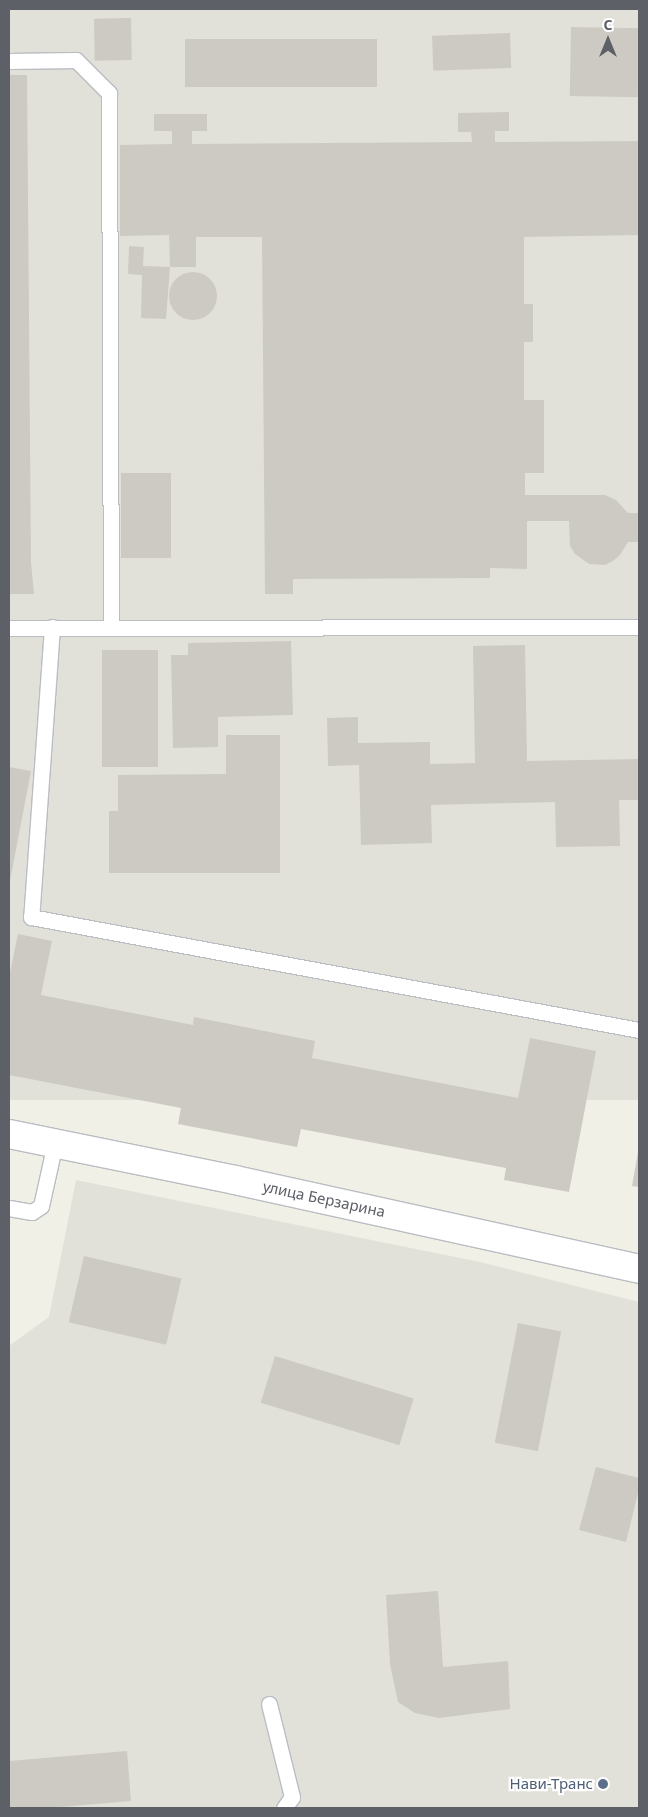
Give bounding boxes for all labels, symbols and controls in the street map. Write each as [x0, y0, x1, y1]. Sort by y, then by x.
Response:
north arrow [583, 15, 633, 65]
text: С [603, 15, 613, 34]
street label: улица Берзарина [261, 1177, 387, 1221]
place label: Нави-Транс [510, 1775, 593, 1793]
marker: Нави-Транс [597, 1778, 609, 1790]

